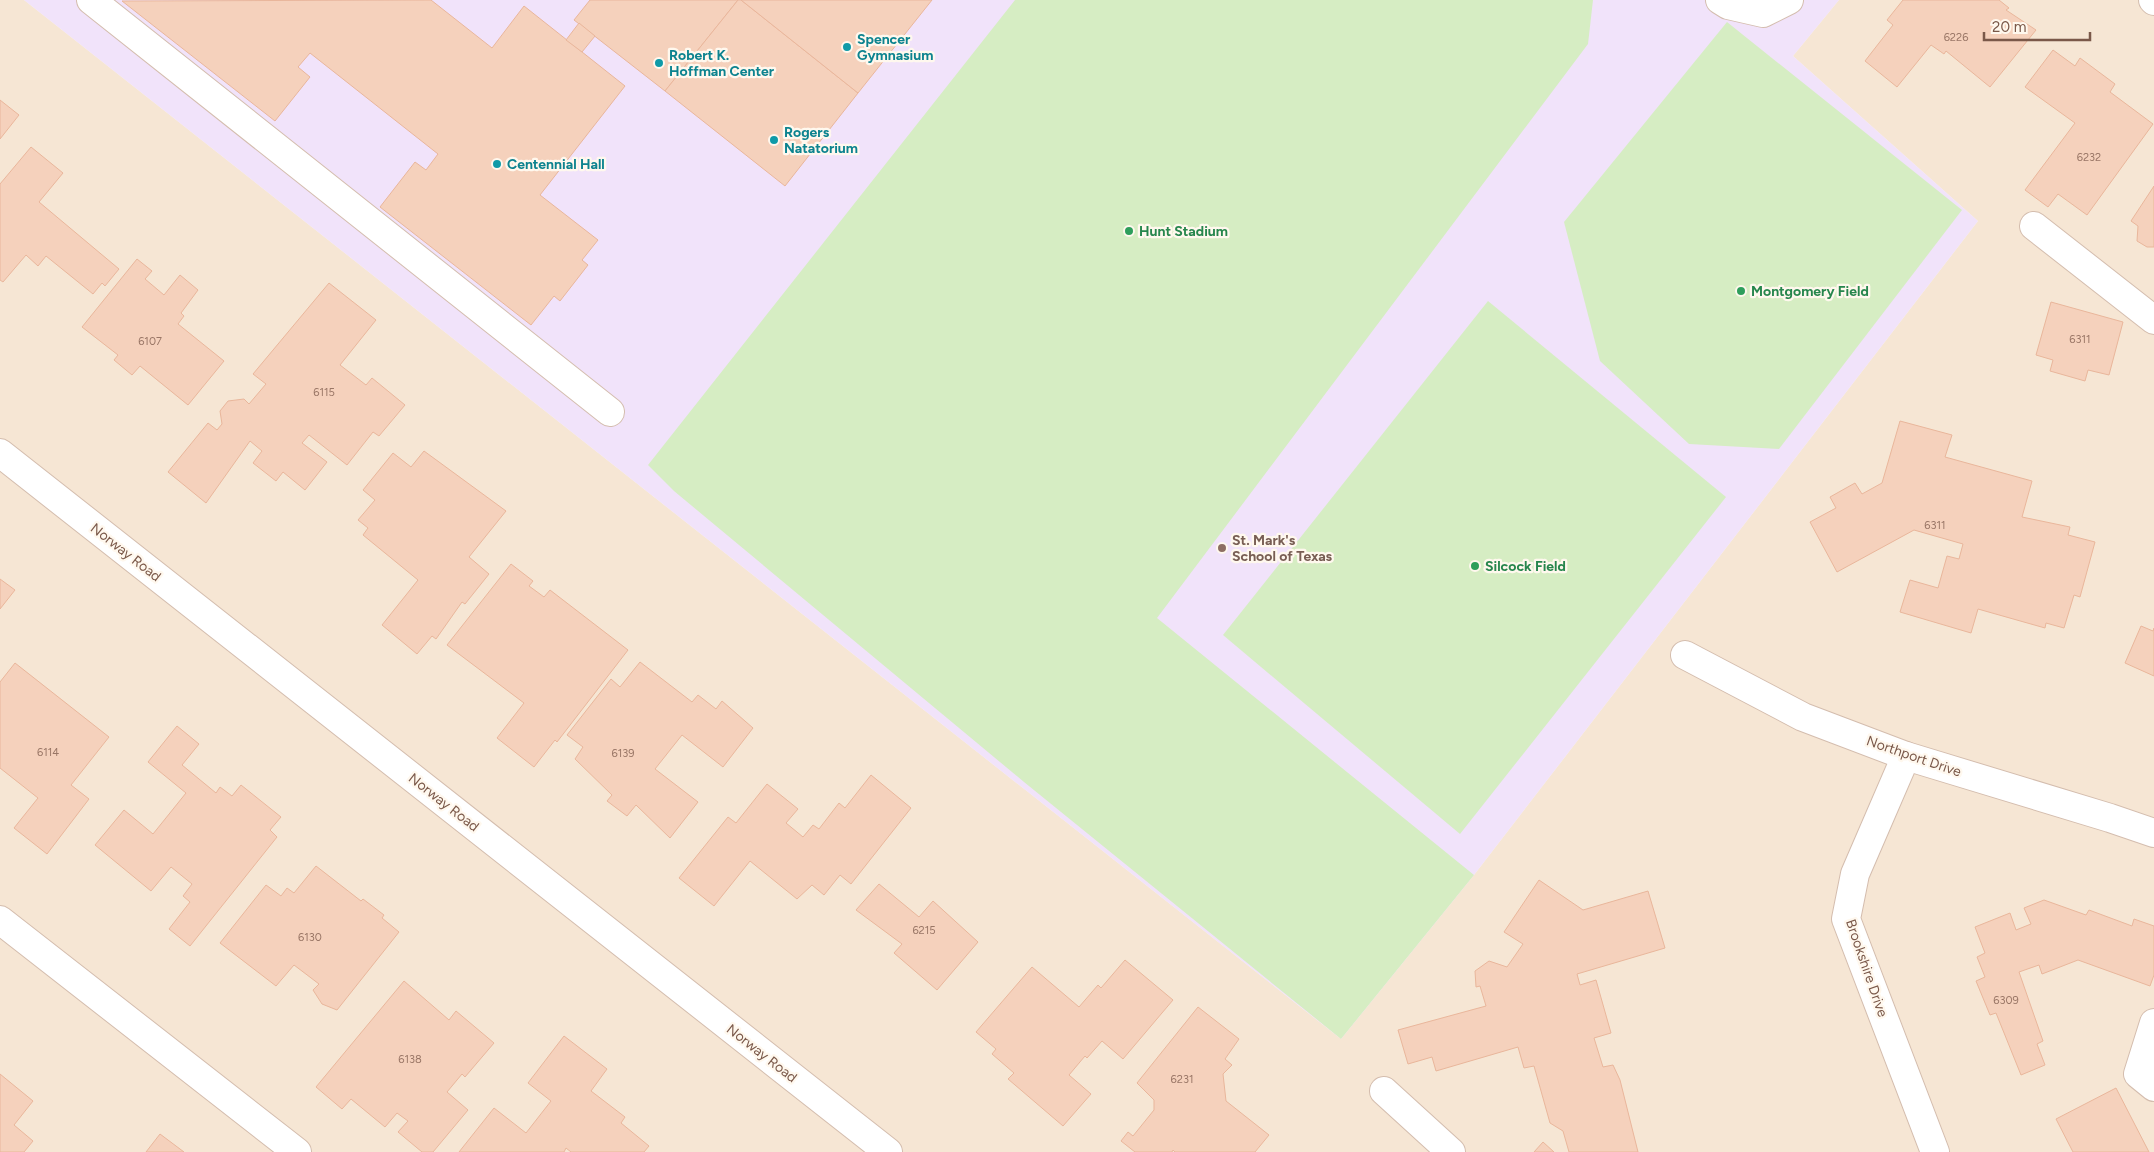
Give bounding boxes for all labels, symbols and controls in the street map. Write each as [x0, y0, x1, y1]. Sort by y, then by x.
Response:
scale bar [1984, 10, 2090, 42]
text: 20 m [1992, 18, 2026, 36]
place label: Spencer Gymnasium [857, 31, 933, 64]
house number: 6226 [1944, 31, 1968, 44]
marker: Spencer Gymnasium [841, 41, 853, 53]
place label: Robert K. Hoffman Center [669, 47, 775, 80]
marker: Robert K. Hoffman Center [653, 57, 665, 69]
place label: Rogers Natatorium [784, 124, 858, 157]
marker: Rogers Natatorium [768, 134, 780, 146]
house number: 6232 [2077, 151, 2101, 164]
place label: Centennial Hall [507, 156, 605, 173]
marker: Centennial Hall [491, 158, 503, 170]
place label: Hunt Stadium [1139, 223, 1228, 240]
marker: Hunt Stadium [1123, 225, 1135, 237]
place label: Montgomery Field [1751, 283, 1869, 300]
marker: Montgomery Field [1735, 285, 1747, 297]
house number: 6311 [2069, 333, 2091, 346]
house number: 6107 [138, 335, 162, 348]
house number: 6115 [313, 386, 335, 399]
house number: 6311 [1924, 519, 1946, 532]
street label: Norway Road [87, 520, 164, 585]
place label: St. Mark's School of Texas [1232, 532, 1333, 565]
marker: St. Mark's School of Texas [1216, 542, 1228, 554]
place label: Silcock Field [1485, 558, 1566, 575]
marker: Silcock Field [1469, 560, 1481, 572]
street label: Northport Drive [1864, 732, 1964, 781]
house number: 6114 [37, 746, 59, 759]
house number: 6139 [612, 747, 634, 760]
street label: Norway Road [405, 770, 482, 835]
street label: Brookshire Drive [1842, 917, 1891, 1020]
house number: 6215 [912, 924, 936, 937]
house number: 6130 [298, 931, 322, 944]
house number: 6309 [1993, 994, 2019, 1007]
street label: Norway Road [723, 1021, 800, 1086]
house number: 6138 [398, 1053, 422, 1066]
house number: 6231 [1171, 1073, 1193, 1086]

